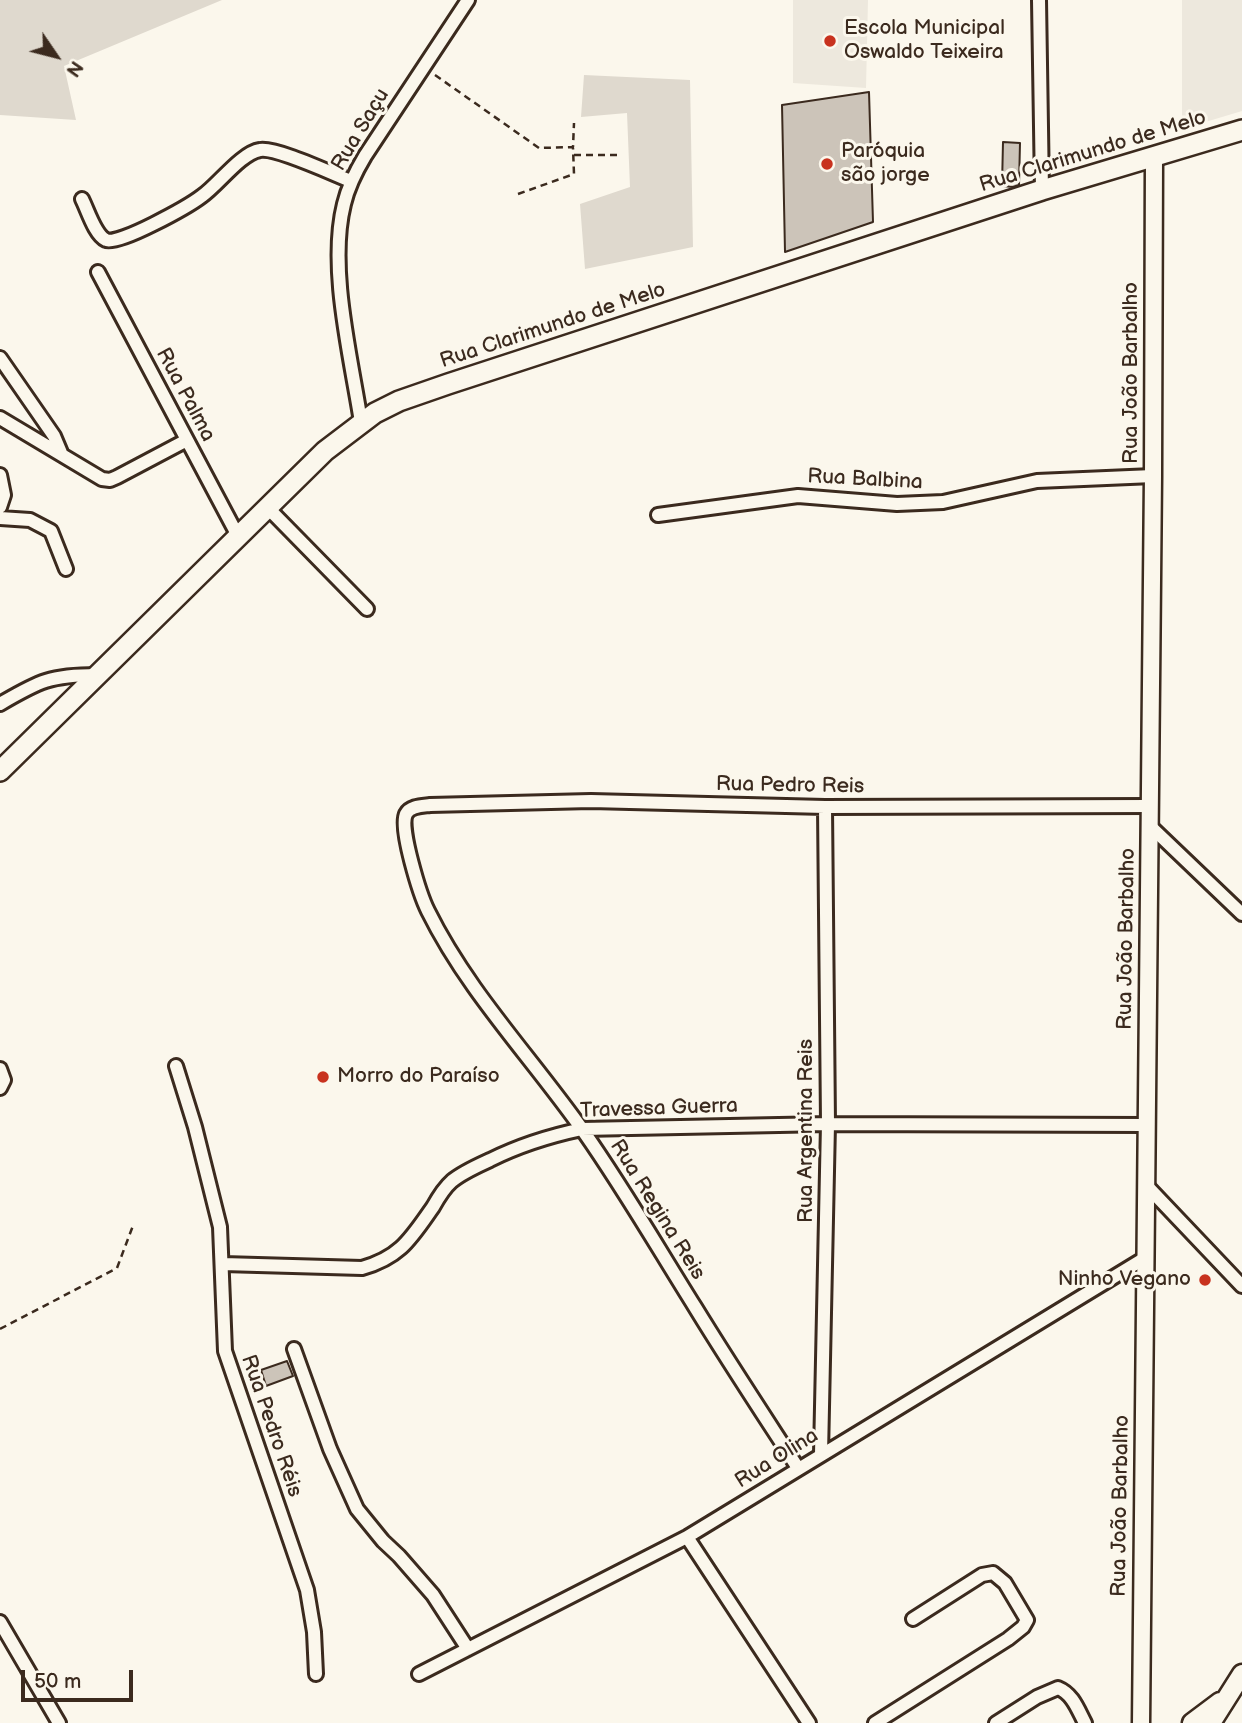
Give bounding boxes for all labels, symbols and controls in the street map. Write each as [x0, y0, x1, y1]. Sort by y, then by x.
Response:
place label: Escola Municipal Oswaldo Teixeira [844, 16, 1005, 66]
north arrow [21, 21, 91, 91]
marker: Escola Municipal Oswaldo Teixeira [822, 33, 838, 49]
text: N [60, 56, 87, 81]
street label: Rua Saçu [327, 84, 395, 176]
street label: Rua Clarimundo de Melo [977, 106, 1209, 198]
place label: Paróquia são jorge [841, 139, 930, 189]
marker: Paróquia são jorge [819, 156, 835, 172]
street label: Rua Clarimundo de Melo [437, 278, 669, 374]
street label: Rua João Barbalho [1119, 282, 1145, 464]
street label: Rua Palma [150, 344, 220, 446]
street label: Rua Balbina [807, 464, 923, 496]
street label: Rua Pedro Reis [716, 772, 864, 800]
street label: Rua João Barbalho [1113, 848, 1141, 1030]
street label: Rua Argentina Reis [794, 1039, 820, 1223]
place label: Morro do Paraíso [337, 1064, 500, 1090]
marker: Morro do Paraíso [315, 1069, 331, 1085]
street label: Travessa Guerra [580, 1094, 738, 1124]
street label: Rua Regina Reis [604, 1135, 710, 1285]
place label: Ninho Vegano [1058, 1267, 1191, 1293]
marker: Ninho Vegano [1197, 1272, 1213, 1288]
street label: Rua Pedro Réis [235, 1352, 307, 1500]
street label: Rua João Barbalho [1107, 1415, 1135, 1597]
street label: Rua Olina [731, 1424, 823, 1494]
scale bar [24, 1656, 136, 1700]
text: 50 m [34, 1669, 81, 1694]

